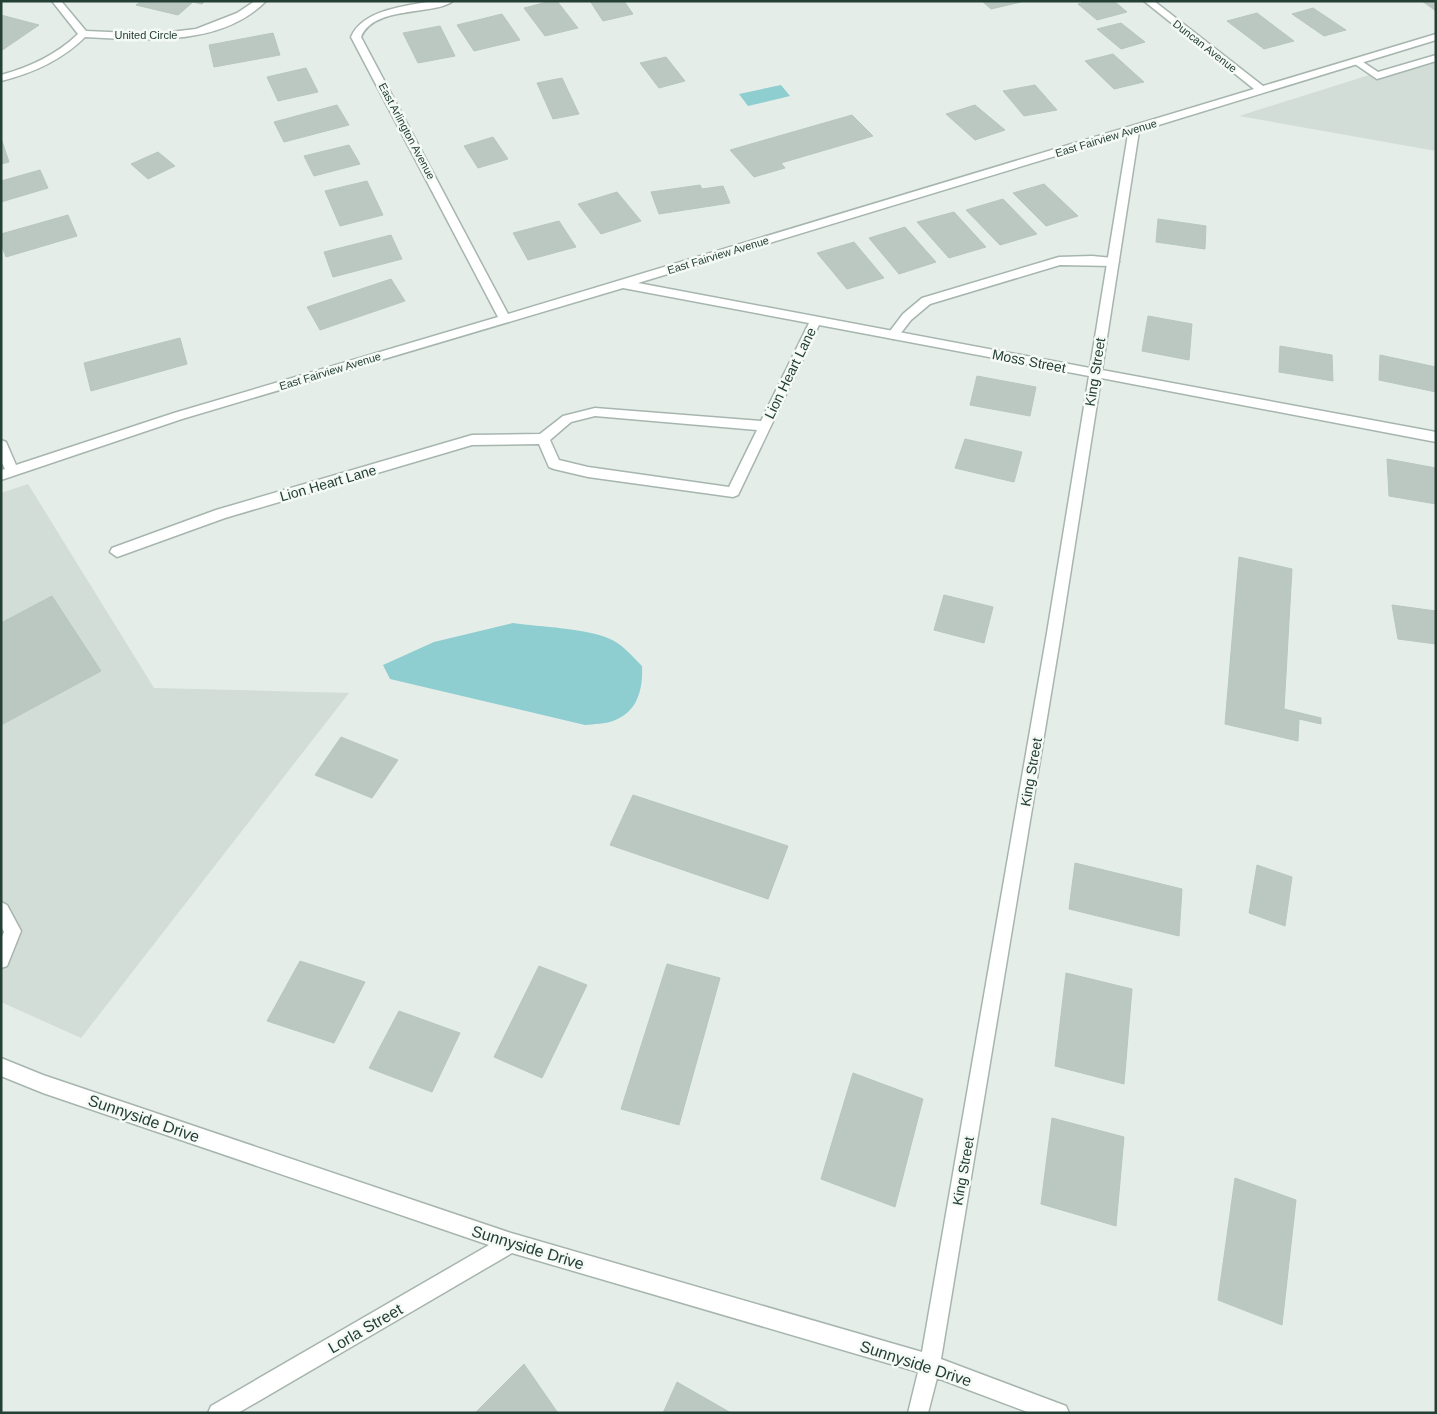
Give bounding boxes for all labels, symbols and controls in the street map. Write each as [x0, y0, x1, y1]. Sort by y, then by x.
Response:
street label: Duncan Avenue [1171, 17, 1239, 75]
street label: United Circle [115, 29, 177, 41]
street label: East Arlington Avenue [376, 81, 438, 181]
street label: East Fairview Avenue [1054, 117, 1158, 159]
street label: East Fairview Avenue [666, 234, 770, 276]
street label: Lion Heart Lane [761, 325, 819, 421]
street label: King Street [1082, 336, 1108, 407]
street label: Moss Street [991, 346, 1067, 376]
street label: East Fairview Avenue [278, 350, 382, 392]
street label: Lion Heart Lane [278, 462, 378, 504]
street label: King Street [1017, 736, 1045, 807]
street label: Sunnyside Drive [86, 1091, 202, 1146]
street label: King Street [949, 1135, 977, 1206]
street label: Sunnyside Drive [470, 1222, 586, 1273]
street label: Lorla Street [325, 1300, 406, 1356]
street label: Sunnyside Drive [858, 1337, 974, 1390]

